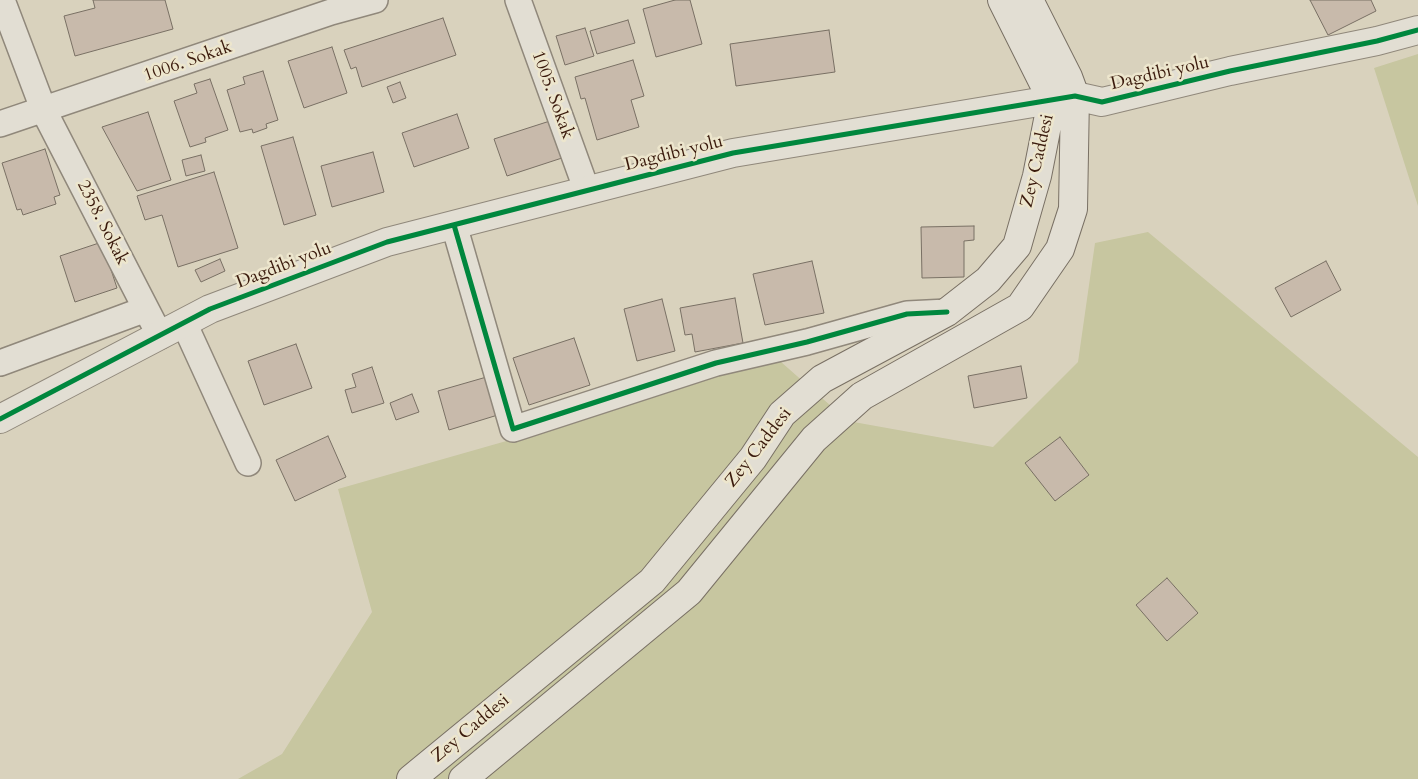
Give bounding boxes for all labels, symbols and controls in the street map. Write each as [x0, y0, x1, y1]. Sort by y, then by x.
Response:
street label: 1006. Sokak [141, 37, 235, 87]
street label: 1005. Sokak [526, 48, 578, 142]
street label: Dagdibi yolu [1109, 52, 1211, 96]
street label: Zey Caddesi [1017, 112, 1059, 210]
street label: Dagdibi yolu [623, 131, 725, 177]
street label: 2358. Sokak [71, 177, 133, 269]
street label: Dagdibi yolu [233, 238, 335, 294]
street label: Zey Caddesi [721, 404, 797, 492]
street label: Zey Caddesi [428, 690, 514, 768]

